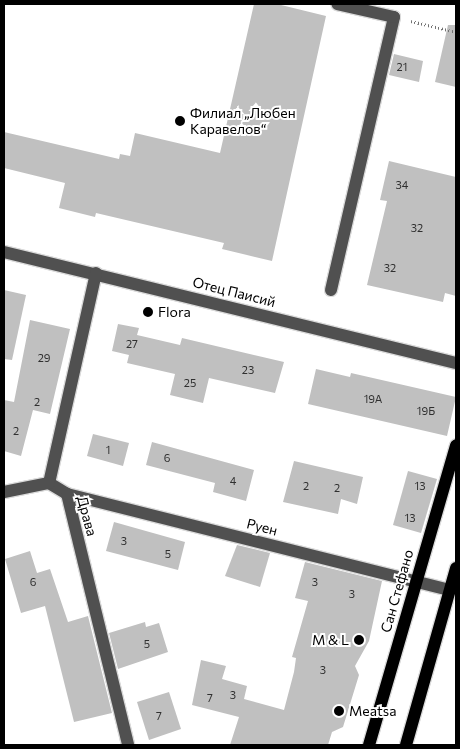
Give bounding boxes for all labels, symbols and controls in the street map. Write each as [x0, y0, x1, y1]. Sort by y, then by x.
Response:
house number: 21 [397, 60, 407, 74]
place label: Филиал „Любен Каравелов“ [190, 105, 296, 138]
marker: Филиал „Любен Каравелов“ [174, 115, 186, 127]
house number: 34 [396, 178, 408, 192]
house number: 32 [411, 221, 423, 235]
house number: 32 [384, 261, 396, 275]
street label: Отец Паисий [191, 274, 277, 310]
place label: Flora [158, 304, 191, 320]
marker: Flora [142, 306, 154, 318]
house number: 27 [126, 337, 138, 351]
house number: 29 [38, 351, 50, 365]
house number: 23 [242, 363, 254, 377]
house number: 25 [184, 376, 196, 390]
house number: 19А [364, 392, 382, 406]
house number: 2 [34, 395, 40, 409]
house number: 19Б [417, 404, 435, 418]
house number: 2 [13, 424, 19, 438]
house number: 1 [106, 443, 110, 457]
house number: 6 [164, 451, 170, 465]
house number: 4 [230, 474, 236, 488]
house number: 2 [303, 479, 309, 493]
house number: 13 [415, 479, 425, 493]
house number: 2 [334, 481, 340, 495]
street label: Драва [74, 494, 100, 538]
house number: 13 [405, 511, 415, 525]
street label: Руен [245, 515, 279, 539]
house number: 3 [121, 534, 127, 548]
house number: 5 [165, 547, 171, 561]
street label: Сан Стефано [377, 548, 417, 634]
house number: 6 [30, 575, 36, 589]
house number: 3 [312, 575, 318, 589]
house number: 3 [349, 587, 355, 601]
place label: M & L [312, 632, 349, 648]
marker: M & L [353, 634, 365, 646]
house number: 5 [144, 637, 150, 651]
house number: 3 [320, 663, 326, 677]
house number: 3 [230, 688, 236, 702]
house number: 7 [207, 691, 213, 705]
place label: Meatsa [349, 703, 397, 719]
marker: Meatsa [333, 705, 345, 717]
house number: 7 [156, 709, 162, 723]

